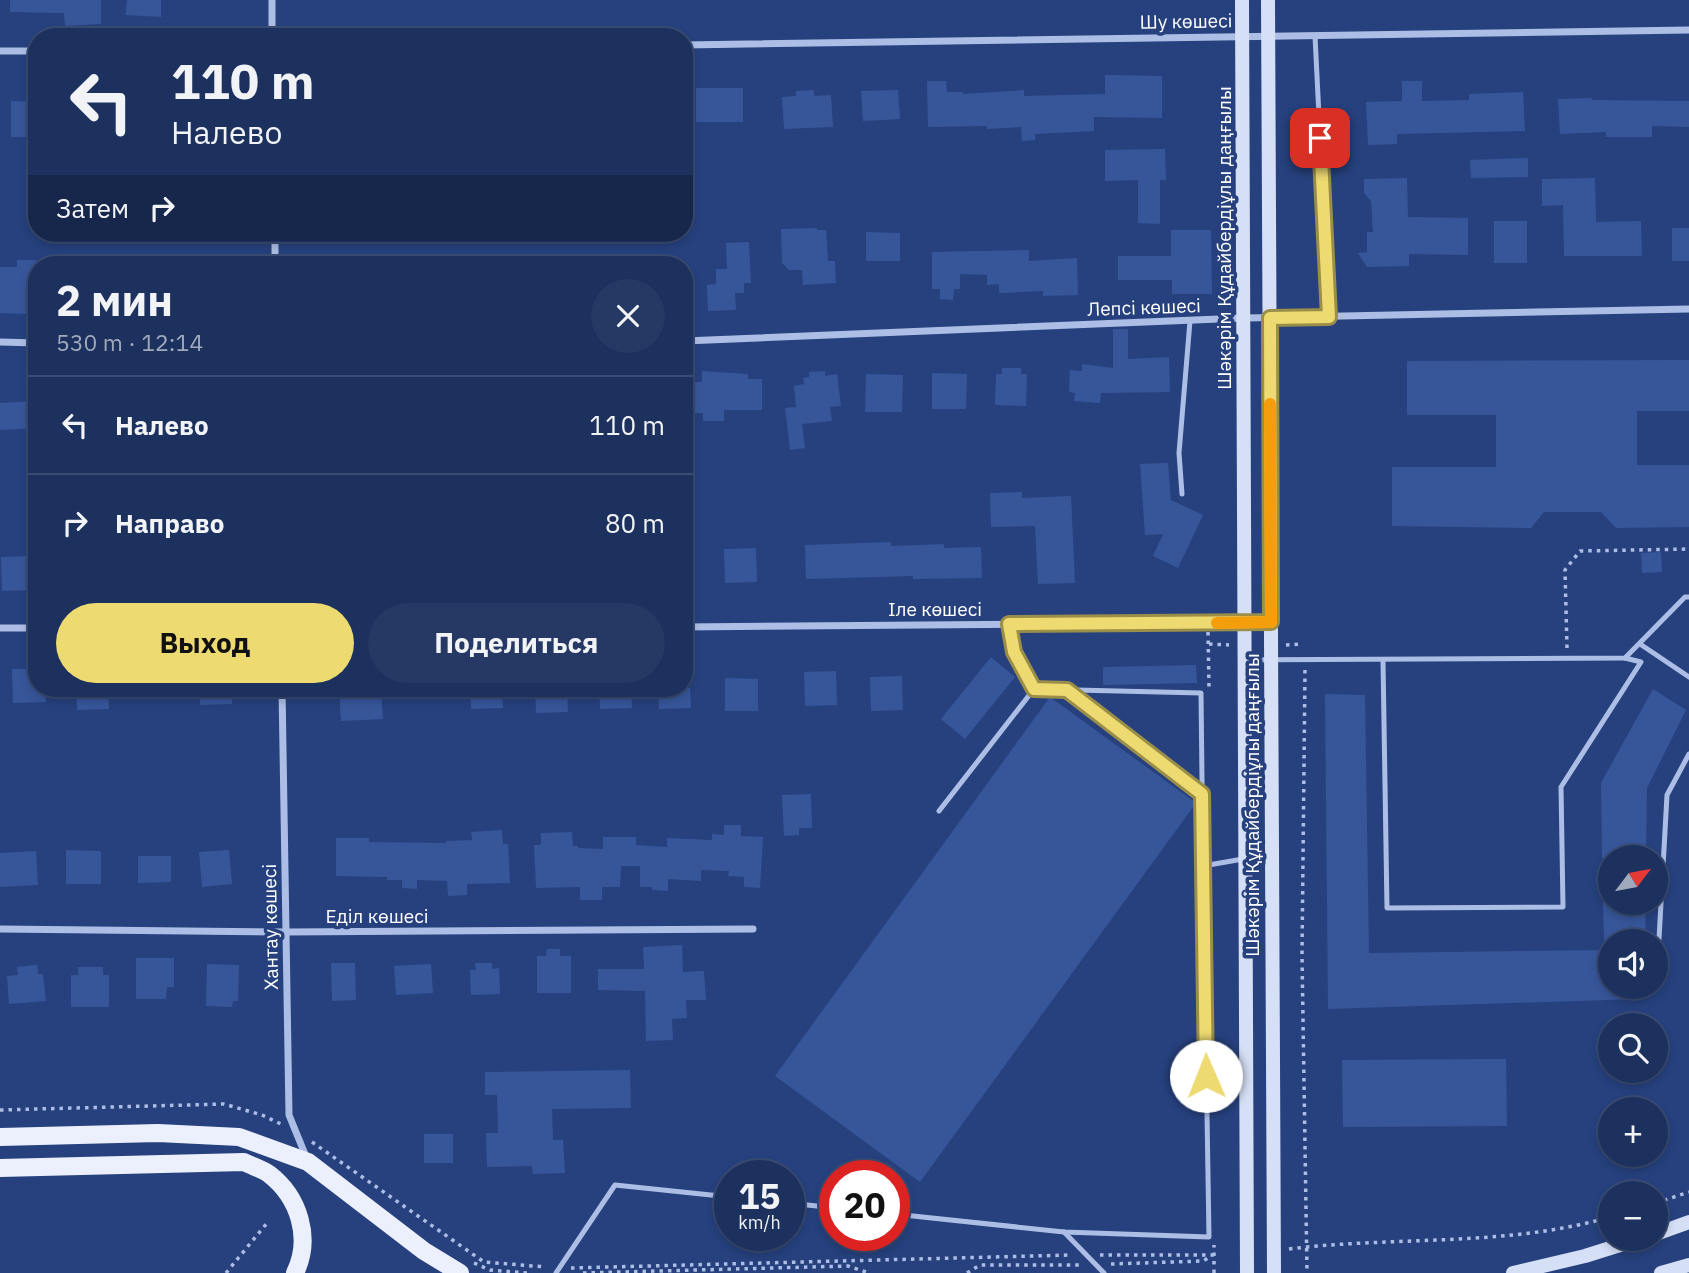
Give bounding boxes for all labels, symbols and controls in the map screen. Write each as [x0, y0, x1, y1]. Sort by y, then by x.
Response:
street label: Шу көшесі [1139, 8, 1233, 34]
text: 110 m [171, 49, 315, 112]
icon: left [56, 56, 147, 147]
street label: Шәкәрім Құдайбердіұлы даңғылы [1212, 86, 1236, 390]
pin [1290, 108, 1350, 168]
text: Налево [171, 111, 282, 153]
icon: arrive [1301, 119, 1339, 157]
icon: right [143, 189, 181, 227]
text: Затем [56, 191, 129, 225]
text: 2 мин [56, 273, 173, 328]
button: close [591, 279, 665, 353]
street label: Лепсі көшесі [1087, 293, 1201, 321]
text: 530 m · 12:14 [56, 327, 203, 357]
icon: left [56, 406, 94, 444]
text: Налево [115, 408, 209, 442]
text: 110 m [589, 408, 665, 442]
icon: right [56, 504, 94, 542]
text: Направо [115, 506, 224, 540]
text: 80 m [605, 506, 665, 540]
street label: Іле көшесі [888, 597, 982, 621]
button: Выход [56, 603, 354, 683]
button: Поделиться [368, 603, 665, 683]
street label: Шәкәрім Құдайбердіұлы даңғылы [1240, 653, 1264, 957]
north arrow [1598, 845, 1668, 915]
map controls [1598, 845, 1668, 1251]
street label: Хантау көшесі [257, 864, 283, 990]
street label: Еділ көшесі [325, 904, 429, 928]
button: sound [1598, 929, 1668, 999]
button: search [1598, 1013, 1668, 1083]
position arrow [1169, 1039, 1243, 1113]
button: + [1598, 1097, 1668, 1167]
speed limit sign: 20 [819, 1160, 910, 1251]
text: 15 [738, 1173, 781, 1219]
button: − [1598, 1181, 1668, 1251]
text: km/h [738, 1211, 781, 1234]

